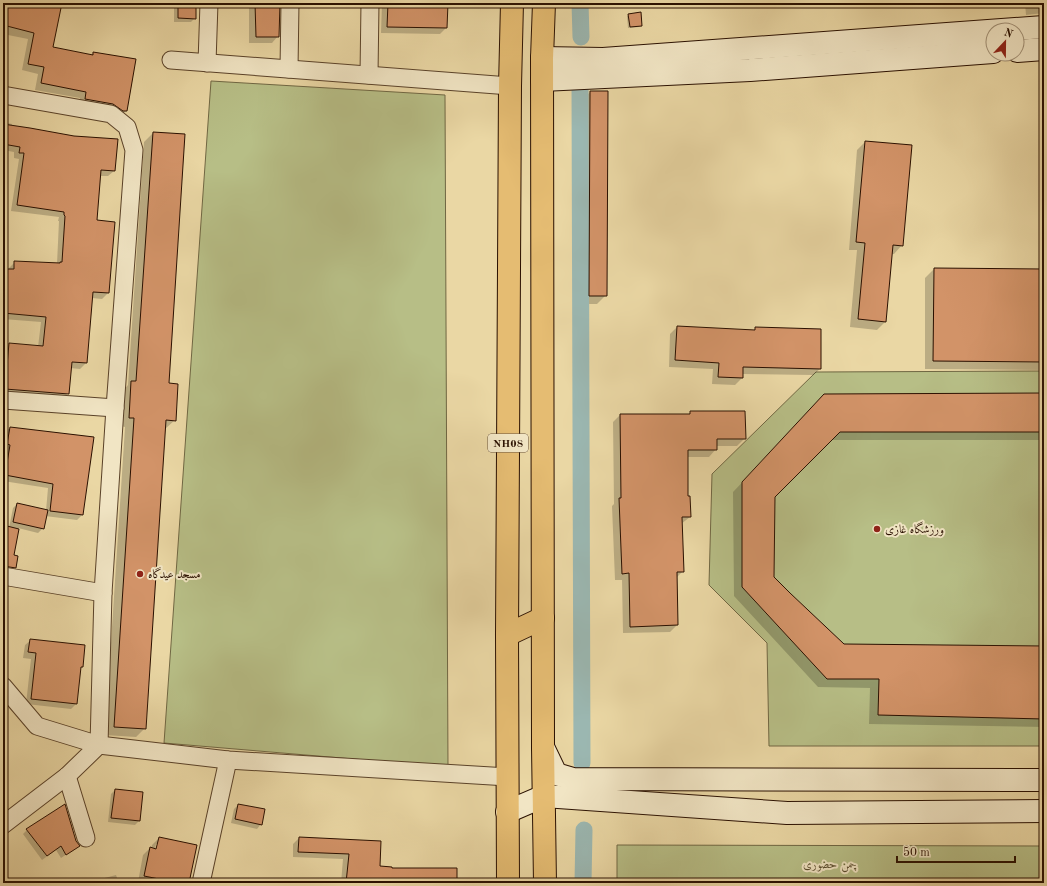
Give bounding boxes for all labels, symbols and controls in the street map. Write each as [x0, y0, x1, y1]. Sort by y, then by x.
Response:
north arrow [985, 22, 1025, 62]
text: N [1002, 27, 1015, 41]
road number: NH08 [488, 434, 528, 452]
place label: ورزشگاه غازی [885, 521, 944, 537]
marker: ورزشگاه غازی [872, 524, 882, 534]
place label: مسجد عیدگاه [148, 566, 201, 581]
marker: مسجد عیدگاه [135, 569, 145, 579]
scale bar [897, 838, 1015, 864]
text: 50 m [903, 846, 930, 859]
park label: چمن حضوری [803, 859, 857, 873]

